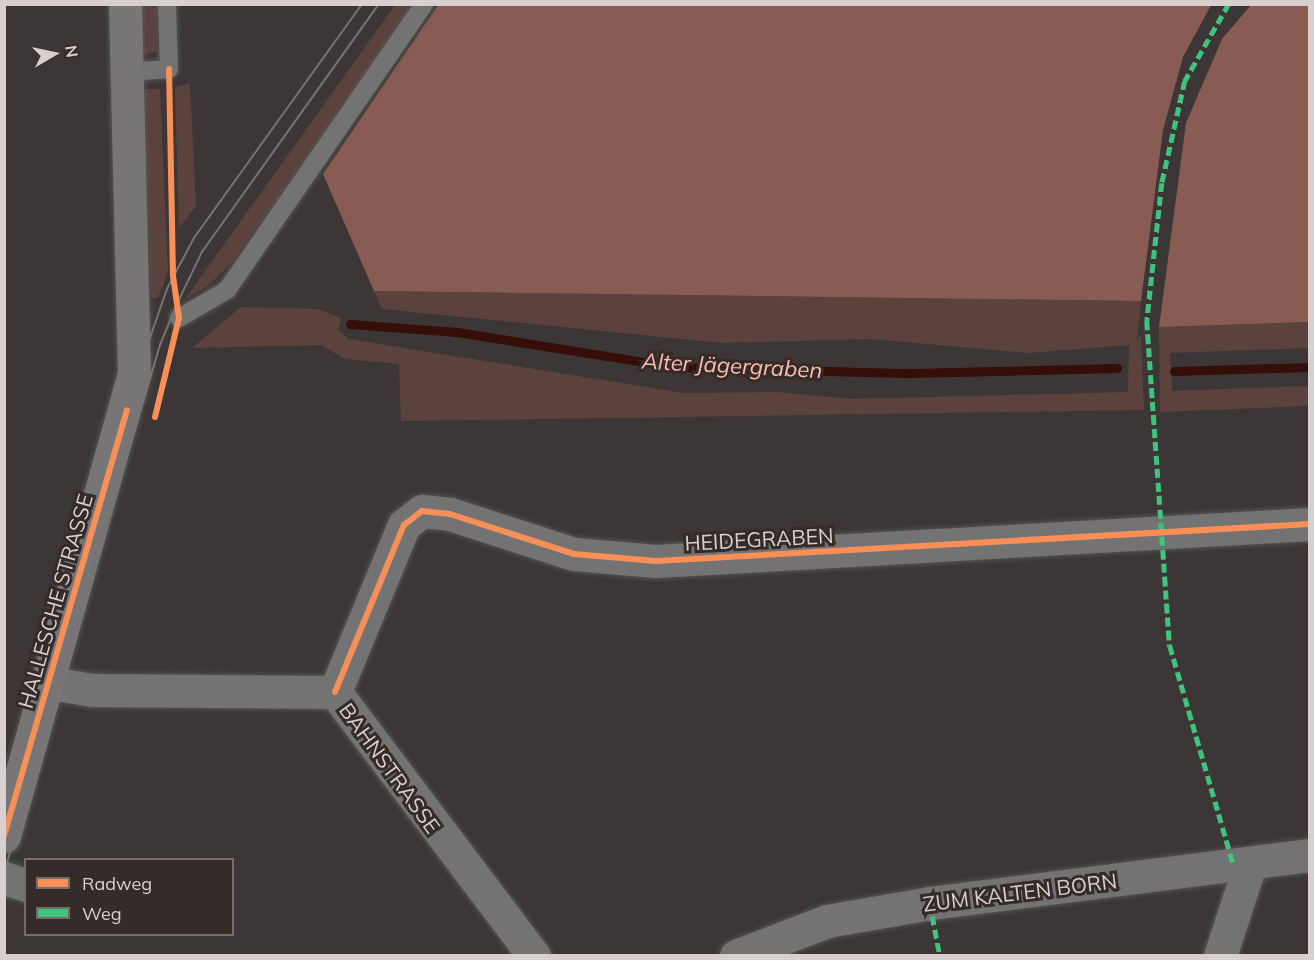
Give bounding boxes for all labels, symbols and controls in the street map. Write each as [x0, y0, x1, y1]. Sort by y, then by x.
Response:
north arrow [24, 24, 84, 84]
text: N [61, 44, 83, 59]
water label: Alter Jägergraben [641, 348, 823, 384]
street label: HALLESCHE STRASSE [12, 491, 98, 711]
street label: HEIDEGRABEN [684, 523, 834, 555]
street label: BAHNSTRASSE [334, 698, 446, 838]
legend [24, 858, 234, 936]
street label: ZUM KALTEN BORN [922, 868, 1118, 916]
text: Radweg [82, 872, 152, 895]
text: Weg [82, 902, 122, 925]

